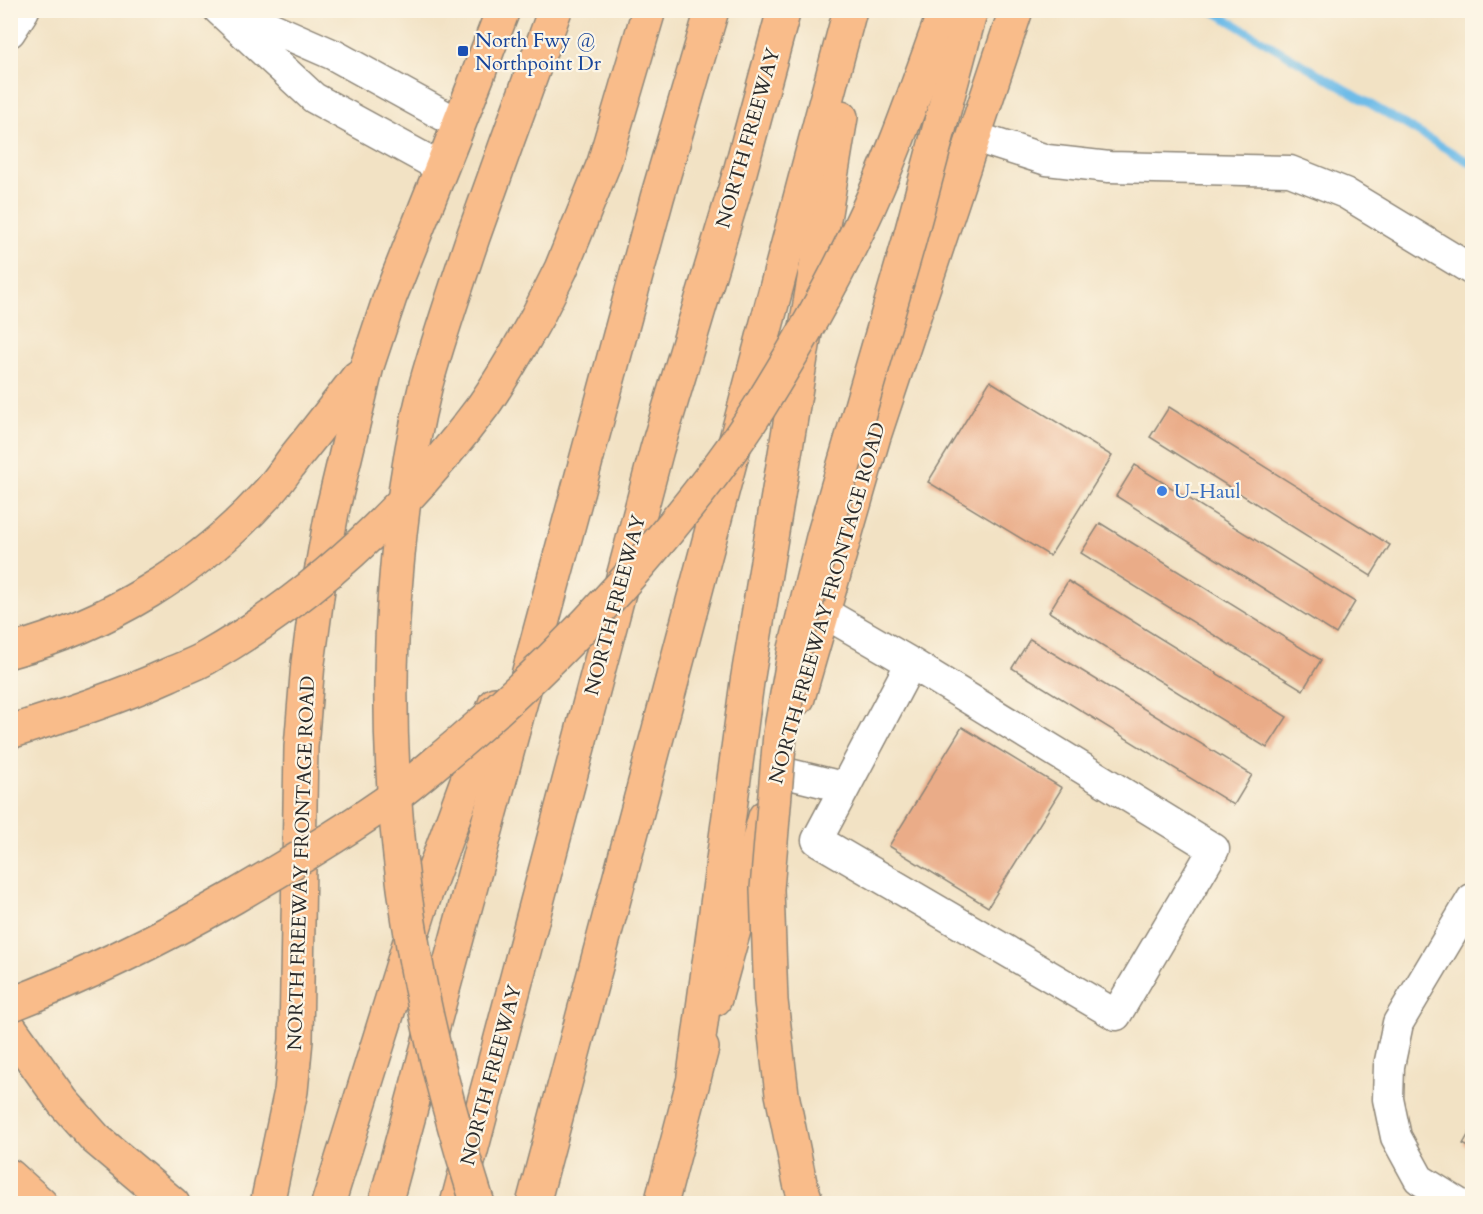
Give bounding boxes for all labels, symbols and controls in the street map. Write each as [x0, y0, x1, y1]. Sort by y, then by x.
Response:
place label: North Fwy @ Northpoint Dr [475, 27, 602, 77]
marker: North Fwy @ Northpoint Dr [456, 44, 470, 58]
street label: NORTH FREEWAY [709, 45, 787, 231]
street label: NORTH FREEWAY FRONTAGE ROAD [762, 419, 892, 787]
place label: U-Haul [1174, 478, 1241, 505]
marker: U-Haul [1155, 484, 1169, 498]
street label: NORTH FREEWAY [578, 512, 652, 698]
street label: NORTH FREEWAY FRONTAGE ROAD [281, 675, 321, 1051]
street label: NORTH FREEWAY [454, 982, 528, 1168]

